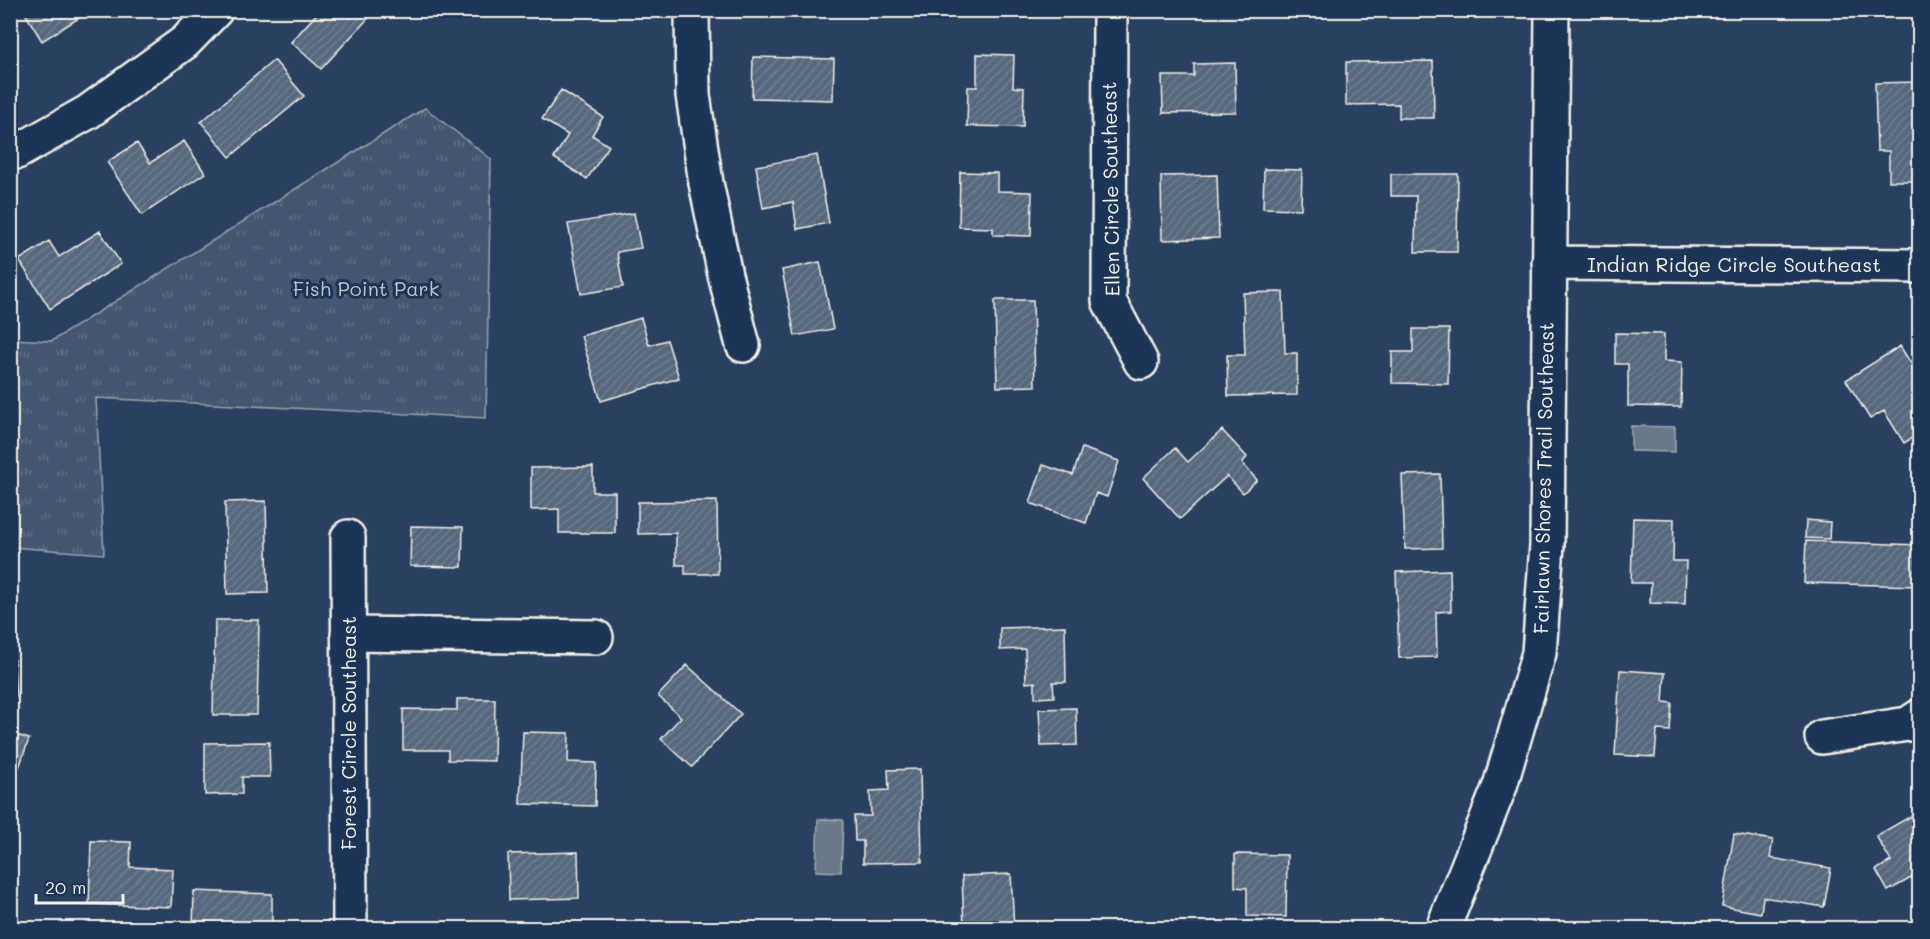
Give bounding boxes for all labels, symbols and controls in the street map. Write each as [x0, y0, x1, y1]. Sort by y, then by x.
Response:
street label: Ellen Circle Southeast [1095, 81, 1125, 297]
street label: Indian Ridge Circle Southeast [1587, 251, 1881, 277]
park label: Fish Point Park [293, 275, 439, 301]
street label: Fairlawn Shores Trail Southeast [1527, 322, 1559, 634]
street label: Forest Circle Southeast [335, 616, 361, 850]
scale bar [36, 867, 123, 905]
text: 20 m [45, 875, 86, 899]

